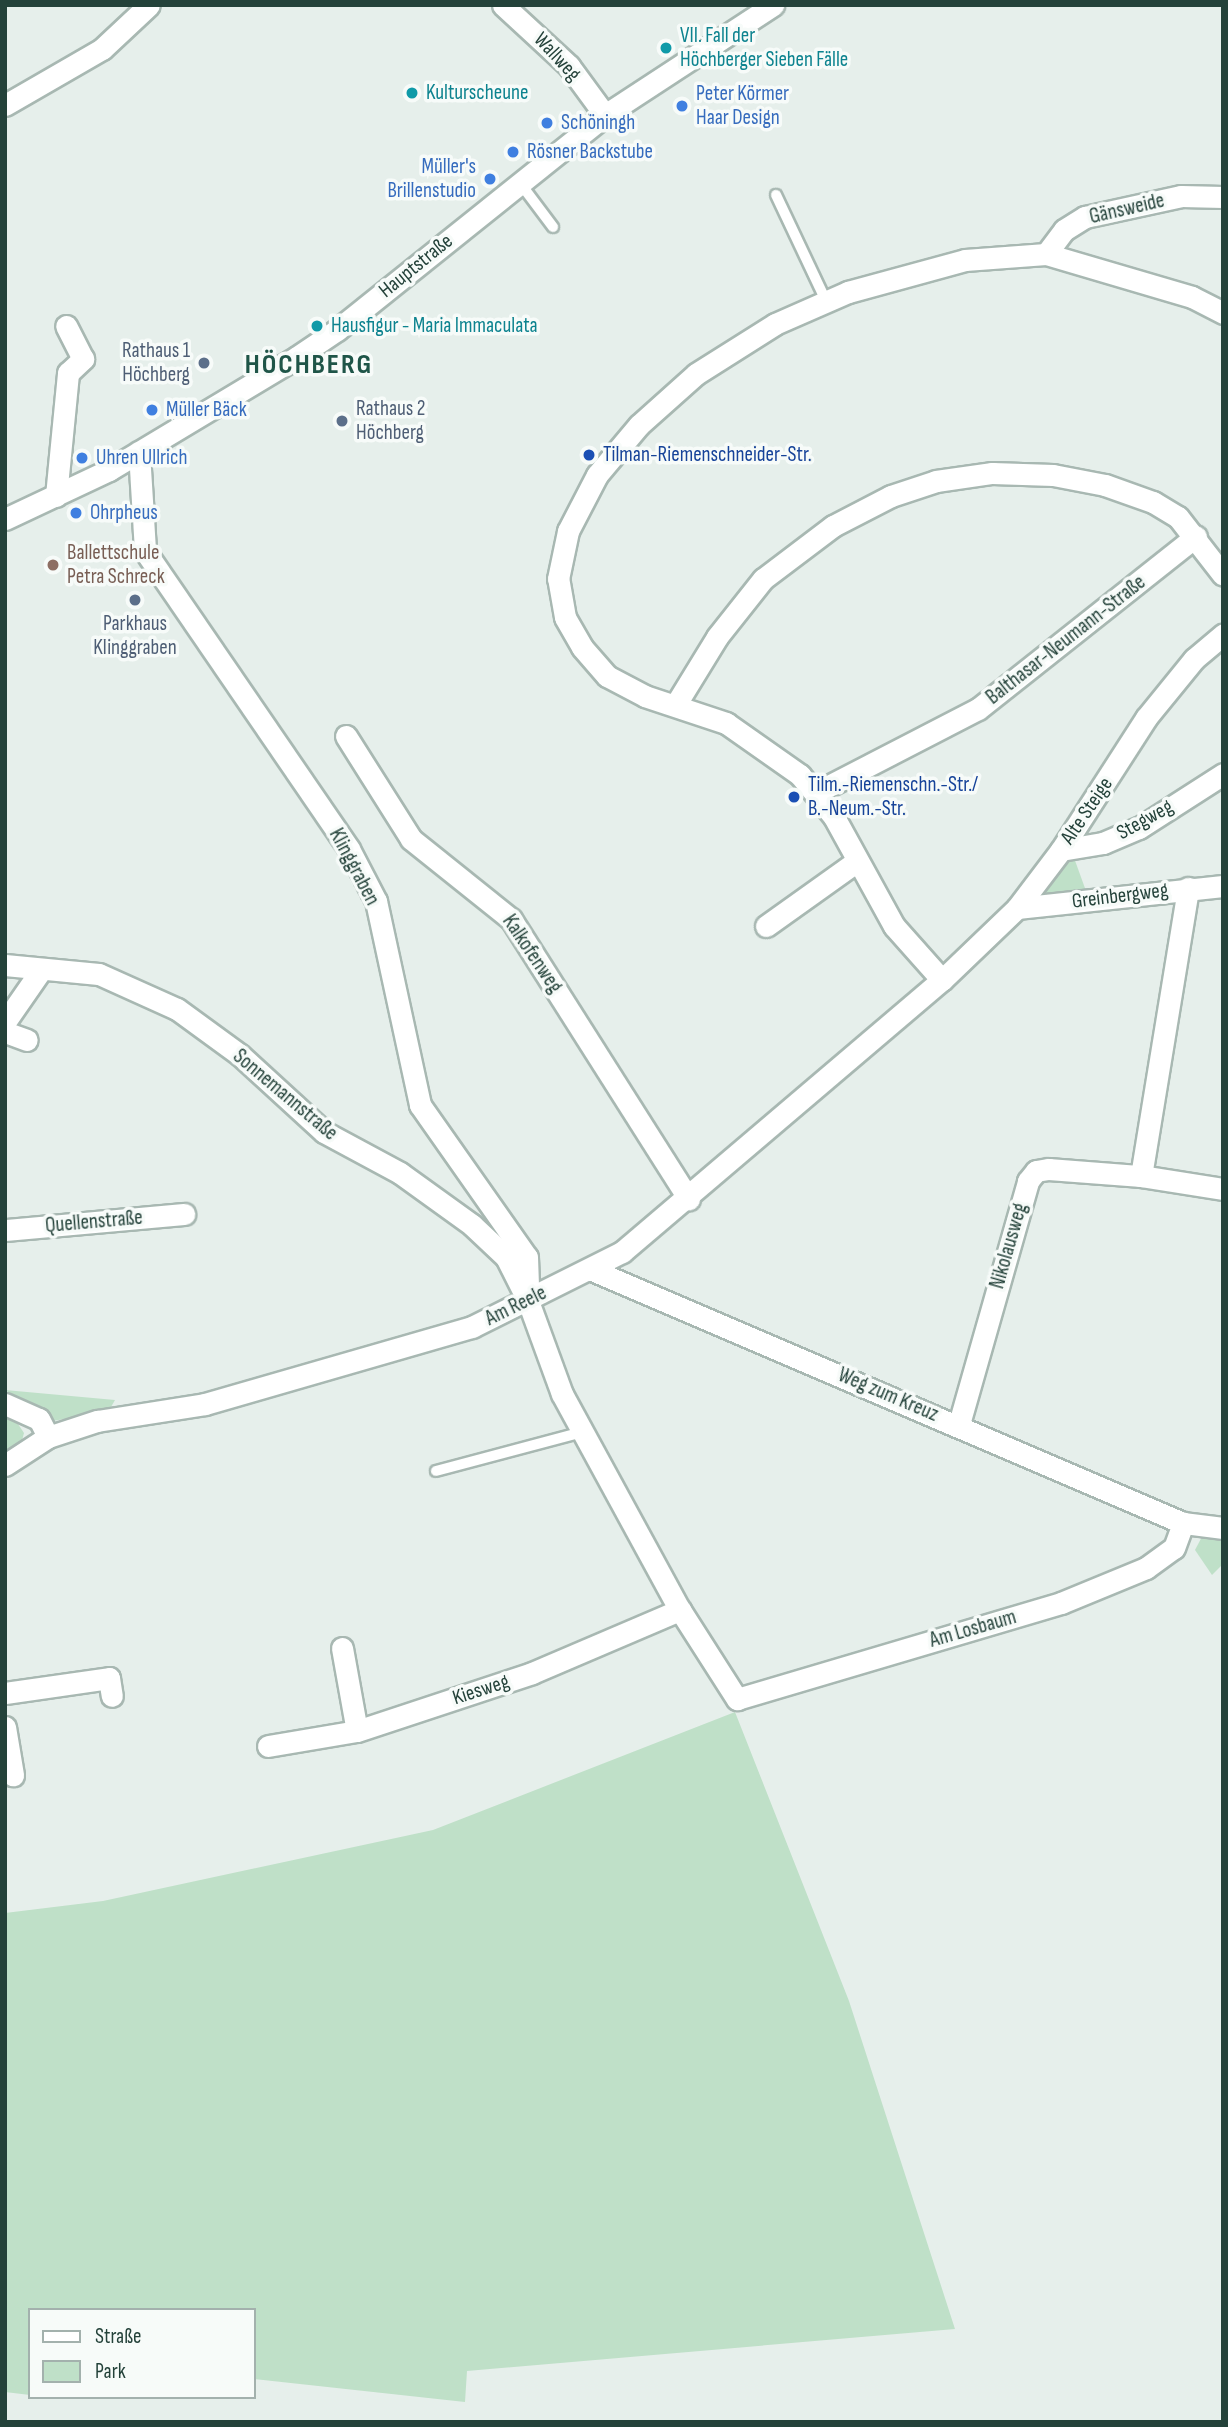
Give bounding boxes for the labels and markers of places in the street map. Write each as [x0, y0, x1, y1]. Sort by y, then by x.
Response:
place label: VII. Fall der Höchberger Sieben Fälle [680, 23, 848, 73]
marker: VII. Fall der Höchberger Sieben Fälle [658, 40, 674, 56]
place label: Kulturscheune [426, 80, 528, 106]
place label: Peter Körmer Haar Design [696, 81, 789, 131]
marker: Kulturscheune [404, 85, 420, 101]
marker: Peter Körmer Haar Design [674, 98, 690, 114]
place label: Schöningh [561, 110, 635, 136]
marker: Schöningh [539, 115, 555, 131]
place label: Rösner Backstube [527, 139, 653, 165]
marker: Rösner Backstube [505, 144, 521, 160]
place label: Müller's Brillenstudio [387, 154, 476, 204]
marker: Müller's Brillenstudio [482, 171, 498, 187]
place label: Hausfigur - Maria Immaculata [331, 313, 538, 339]
marker: Hausfigur - Maria Immaculata [309, 318, 325, 334]
place label: Rathaus 1 Höchberg [122, 338, 190, 388]
marker: Rathaus 1 Höchberg [196, 355, 212, 371]
place label: Rathaus 2 Höchberg [356, 396, 425, 446]
place label: Müller Bäck [166, 397, 247, 423]
marker: Müller Bäck [144, 402, 160, 418]
marker: Rathaus 2 Höchberg [334, 413, 350, 429]
place label: Tilman-Riemenschneider-Str. [603, 442, 812, 468]
place label: Uhren Ullrich [96, 445, 187, 471]
marker: Tilman-Riemenschneider-Str. [581, 447, 597, 463]
marker: Uhren Ullrich [74, 450, 90, 466]
place label: Ohrpheus [90, 500, 158, 526]
marker: Ohrpheus [68, 505, 84, 521]
place label: Ballettschule Petra Schreck [67, 540, 165, 590]
marker: Ballettschule Petra Schreck [45, 557, 61, 573]
marker: Parkhaus Klinggraben [127, 592, 143, 608]
place label: Parkhaus Klinggraben [93, 611, 177, 661]
place label: Tilm.-Riemenschn.-Str./ B.-Neum.-Str. [808, 772, 978, 822]
marker: Tilm.-Riemenschn.-Str./ B.-Neum.-Str. [786, 789, 802, 805]

